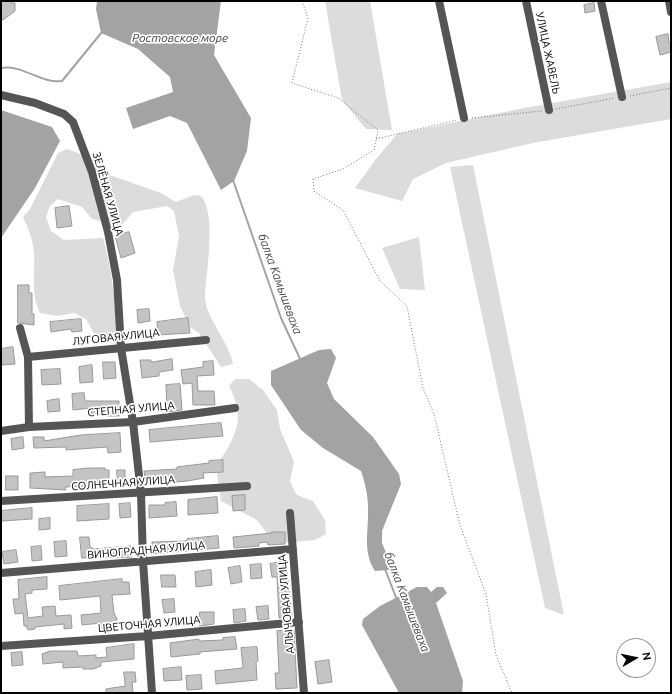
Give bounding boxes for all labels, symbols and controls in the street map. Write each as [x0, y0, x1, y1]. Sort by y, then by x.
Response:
street label: УЛИЦА ЖАВЕЛЬ [533, 11, 563, 95]
water label: Ростовское море [132, 31, 228, 45]
street label: ЗЕЛЁНАЯ УЛИЦА [90, 150, 126, 238]
water label: балка Камышеваха [255, 232, 305, 336]
street label: ЛУГОВАЯ УЛИЦА [72, 326, 160, 348]
street label: СТЕПНАЯ УЛИЦА [87, 399, 175, 419]
street label: СОЛНЕЧНАЯ УЛИЦА [71, 473, 175, 493]
street label: ВИНОГРАДНАЯ УЛИЦА [86, 538, 206, 562]
water label: балка Камышеваха [381, 550, 433, 654]
street label: АЛЫЧОВАЯ УЛИЦА [275, 554, 297, 654]
street label: ЦВЕТОЧНАЯ УЛИЦА [97, 613, 201, 635]
north arrow [616, 638, 656, 678]
text: N [640, 651, 653, 661]

